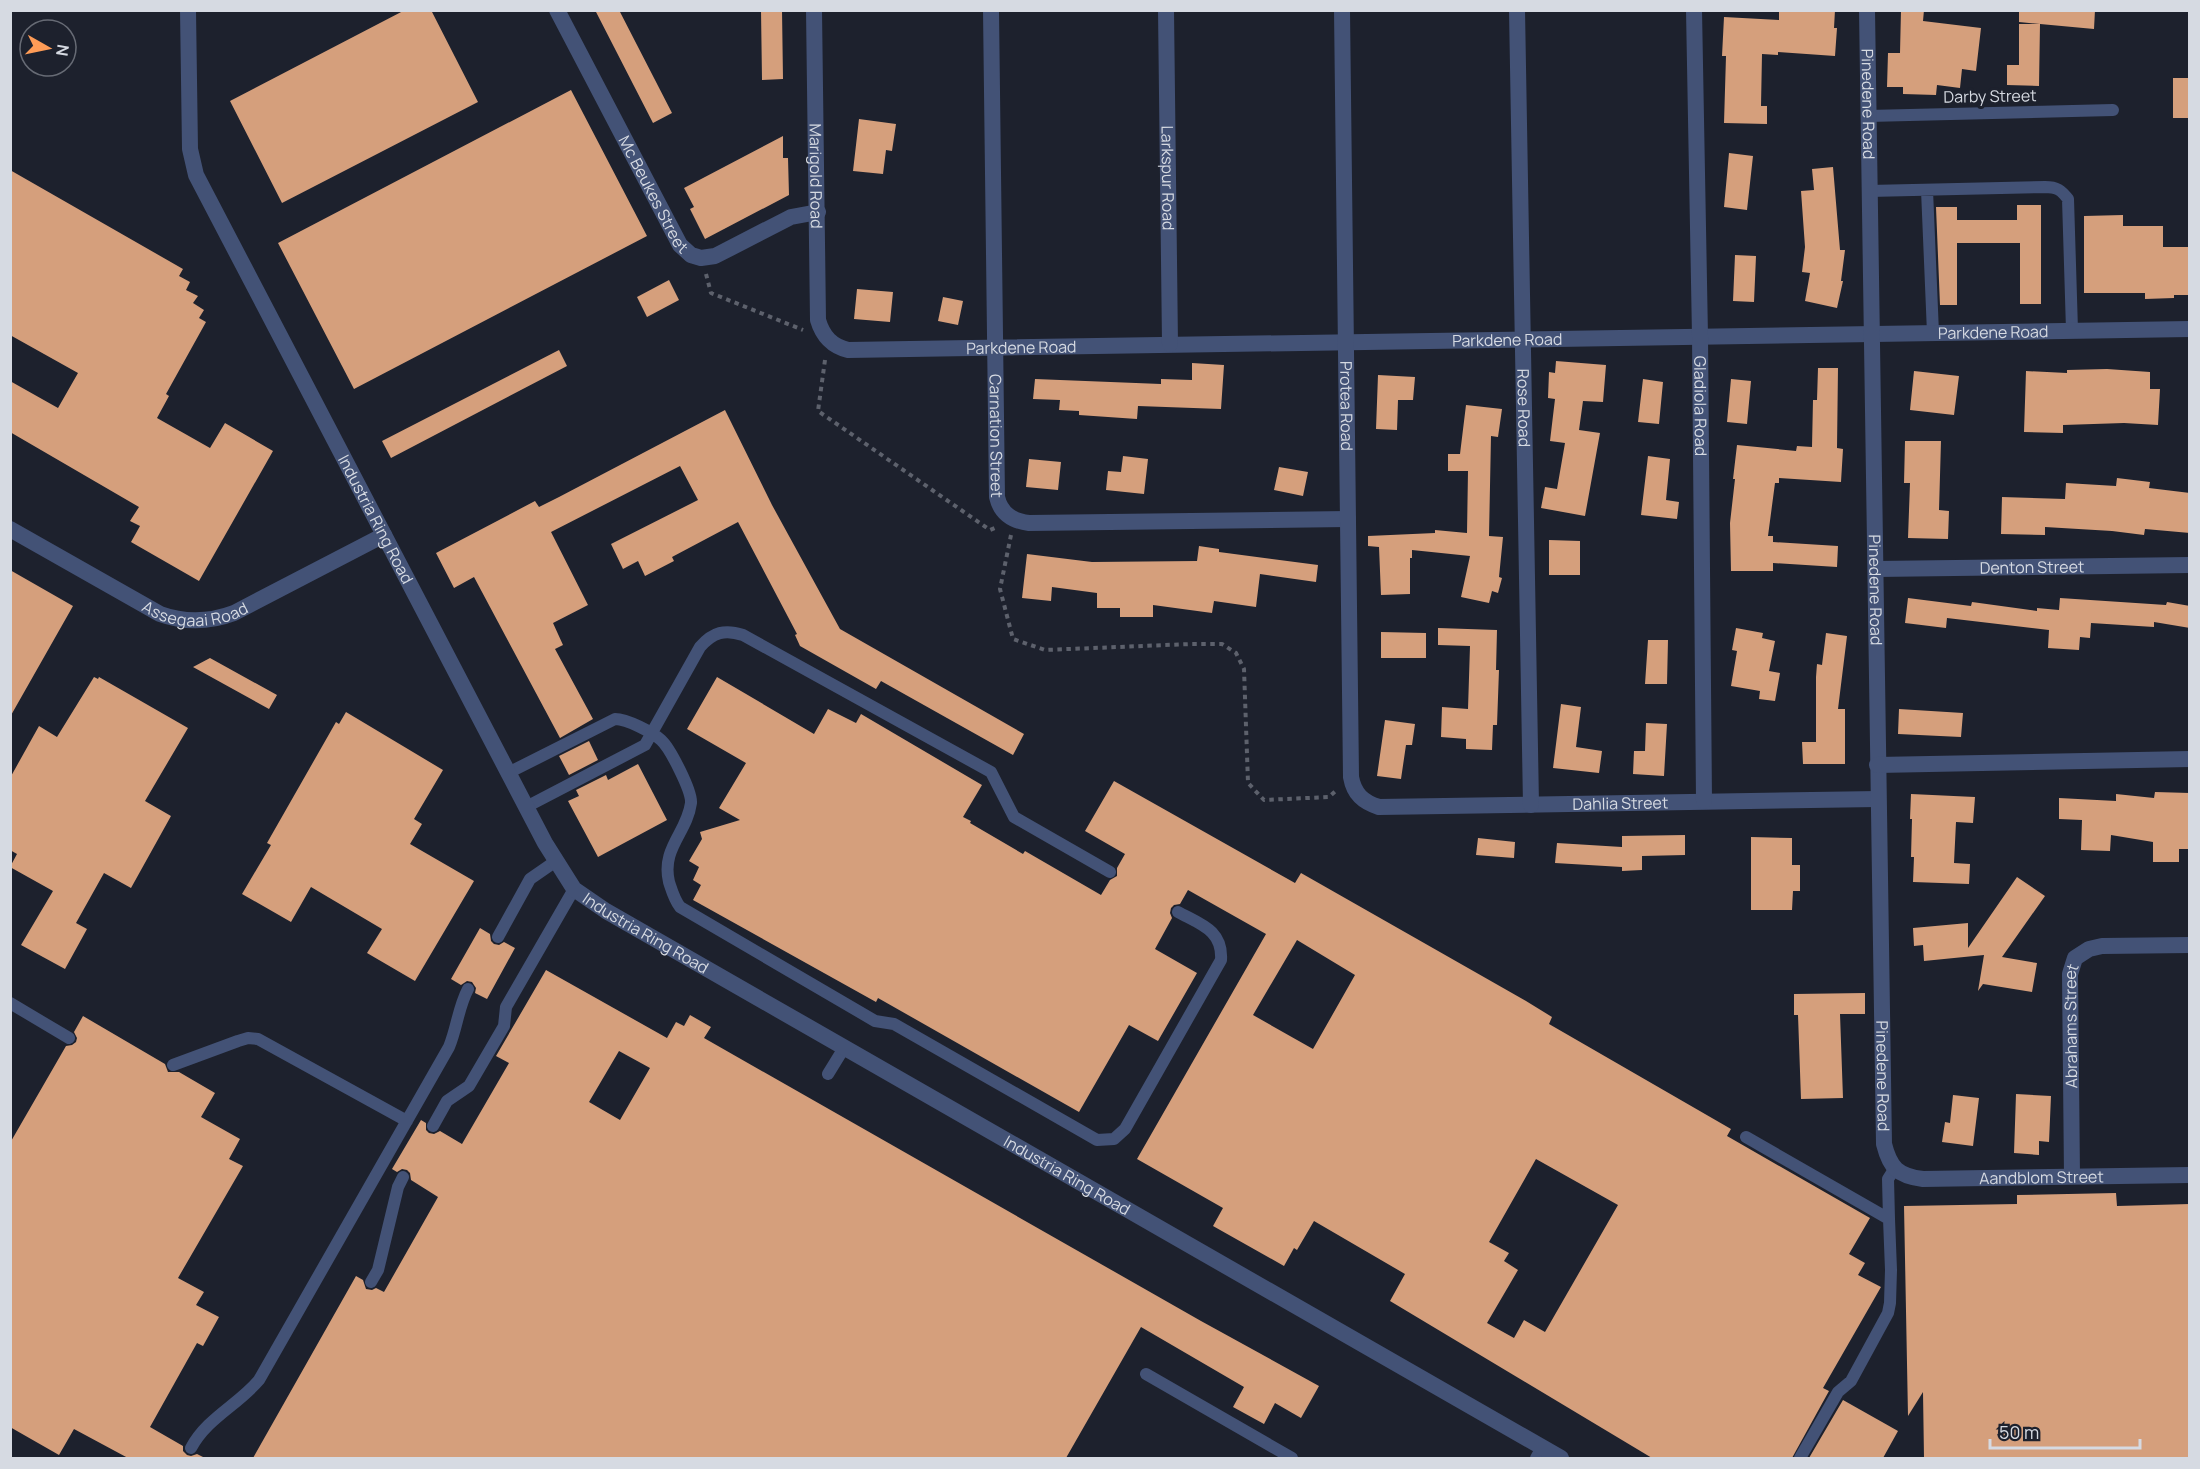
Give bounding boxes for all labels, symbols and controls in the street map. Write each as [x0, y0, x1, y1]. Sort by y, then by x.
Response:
north arrow [18, 18, 78, 78]
text: N [51, 43, 75, 58]
street label: Pinedene Road [1857, 48, 1880, 160]
street label: Darby Street [1943, 84, 2037, 108]
street label: Marigold Road [804, 123, 828, 229]
street label: Larkspur Road [1156, 125, 1180, 231]
street label: Mc Beukes Street [614, 132, 693, 258]
street label: Parkdene Road [1938, 320, 2048, 344]
street label: Parkdene Road [1452, 328, 1563, 352]
street label: Parkdene Road [966, 335, 1077, 359]
street label: Gladiola Road [1689, 356, 1712, 456]
street label: Protea Road [1335, 361, 1358, 451]
street label: Rose Road [1512, 369, 1536, 447]
street label: Carnation Street [984, 374, 1008, 498]
street label: Industria Ring Road [333, 451, 419, 587]
street label: Pinedene Road [1864, 534, 1888, 645]
street label: Denton Street [1979, 555, 2084, 579]
street label: Assegaai Road [138, 595, 252, 631]
street label: Dahlia Street [1572, 791, 1668, 815]
street label: Industria Ring Road [578, 887, 713, 979]
street label: Abrahams Street [2059, 961, 2084, 1088]
street label: Pinedene Road [1871, 1020, 1895, 1131]
street label: Industria Ring Road [1000, 1130, 1134, 1220]
street label: Aandblom Street [1979, 1165, 2104, 1189]
scale bar [1990, 1412, 2140, 1450]
text: 50 m [1999, 1420, 2039, 1444]

